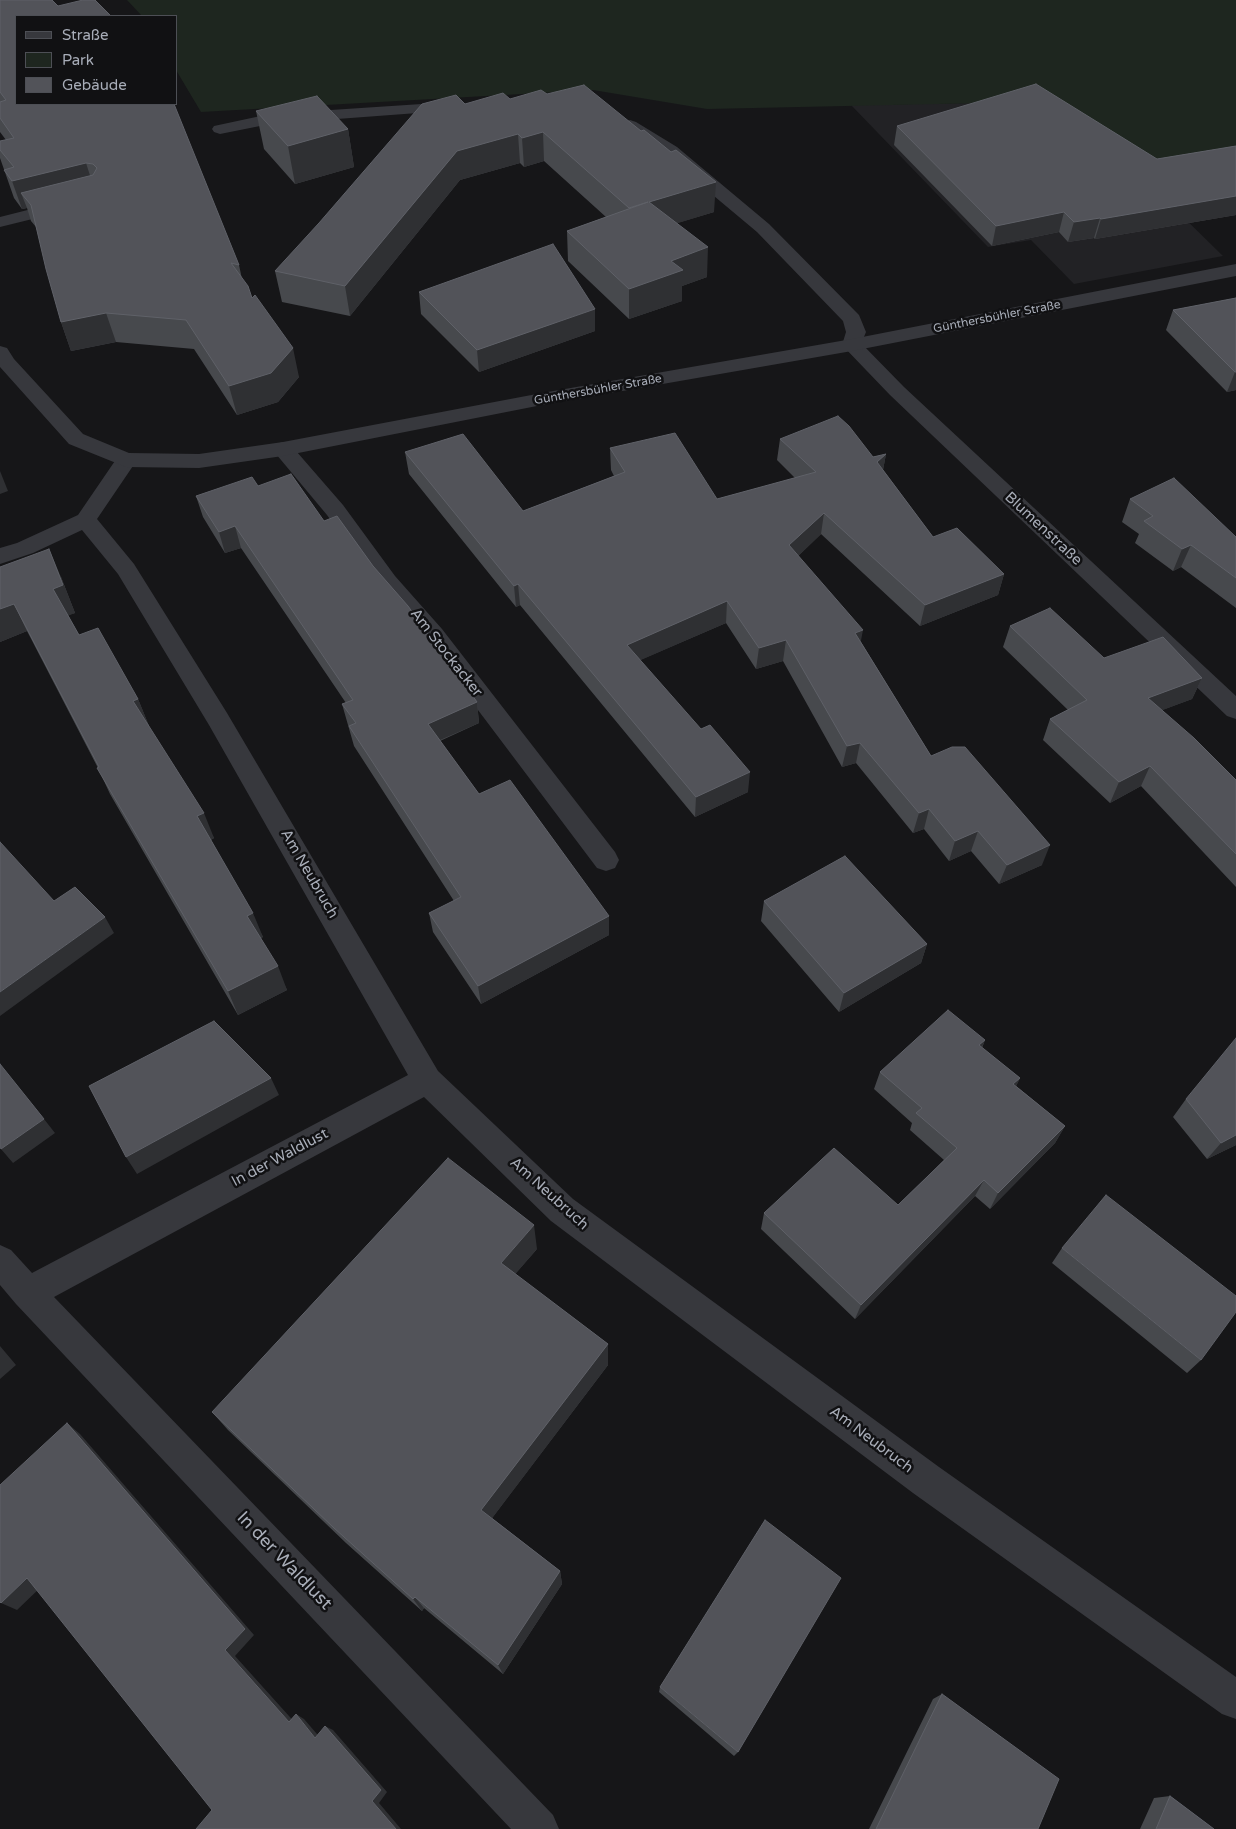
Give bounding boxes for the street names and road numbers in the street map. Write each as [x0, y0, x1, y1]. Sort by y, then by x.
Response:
street label: Günthersbühler Straße [932, 298, 1062, 336]
street label: Günthersbühler Straße [533, 372, 663, 408]
street label: Blumenstraße [1001, 489, 1085, 569]
street label: Am Stockacker [406, 605, 486, 701]
street label: Am Neubruch [276, 826, 342, 922]
street label: In der Waldlust [229, 1125, 331, 1191]
street label: Am Neubruch [506, 1154, 592, 1234]
street label: Am Neubruch [826, 1403, 916, 1477]
street label: In der Waldlust [232, 1507, 336, 1615]

